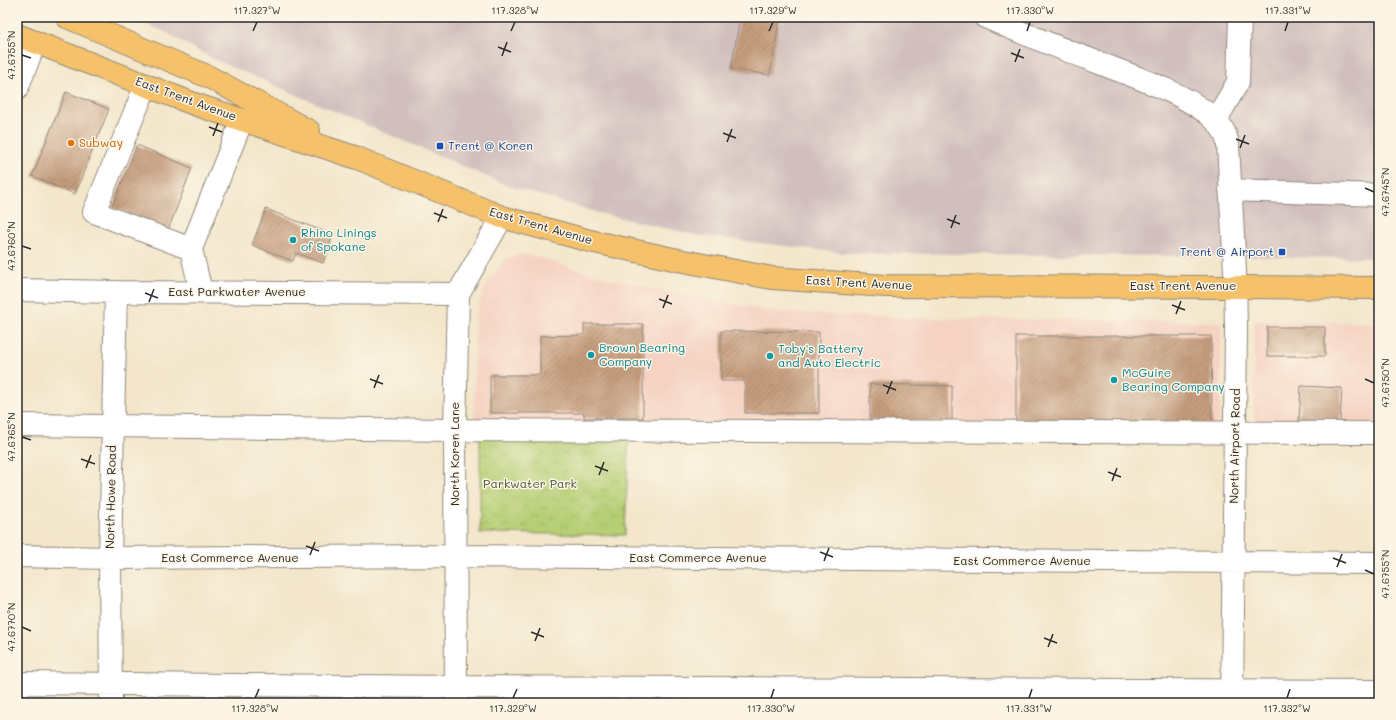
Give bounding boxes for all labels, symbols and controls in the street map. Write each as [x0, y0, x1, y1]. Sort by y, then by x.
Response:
text: 117.327°W [233, 3, 281, 17]
text: 117.328°W [491, 3, 539, 17]
text: 117.329°W [749, 3, 797, 17]
text: 117.330°W [1006, 3, 1054, 17]
text: 117.331°W [1265, 3, 1311, 17]
text: 47.6755°N [4, 31, 18, 79]
street label: East Trent Avenue [133, 72, 239, 124]
place label: Subway [79, 134, 123, 150]
place label: Trent @ Koren [448, 137, 533, 153]
marker: Subway [66, 138, 76, 148]
marker: Trent @ Koren [435, 141, 445, 151]
text: 47.6745°N [1378, 168, 1392, 216]
street label: East Trent Avenue [488, 203, 595, 247]
text: 47.6760°N [4, 221, 18, 271]
place label: Rhino Linings of Spokane [301, 224, 377, 254]
marker: Rhino Linings of Spokane [288, 235, 298, 245]
place label: Trent @ Airport [1180, 243, 1274, 259]
marker: Trent @ Airport [1277, 247, 1287, 257]
street label: East Trent Avenue [805, 271, 913, 293]
street label: East Trent Avenue [1130, 277, 1236, 293]
street label: East Parkwater Avenue [168, 283, 306, 299]
place label: Brown Bearing Company [599, 339, 685, 369]
place label: Toby's Battery and Auto Electric [778, 340, 881, 370]
marker: Brown Bearing Company [586, 350, 596, 360]
marker: Toby's Battery and Auto Electric [765, 351, 775, 361]
text: 47.6750°N [1378, 358, 1392, 408]
place label: McGuire Bearing Company [1122, 364, 1225, 394]
marker: McGuire Bearing Company [1109, 375, 1119, 385]
street label: North Airport Road [1225, 388, 1243, 504]
street label: North Koren Lane [446, 402, 462, 506]
text: 47.6765°N [4, 412, 18, 462]
street label: North Howe Road [101, 444, 119, 549]
park label: Parkwater Park [483, 475, 577, 491]
street label: East Commerce Avenue [161, 549, 299, 565]
street label: East Commerce Avenue [629, 549, 767, 565]
text: 47.6755°N [1378, 550, 1392, 598]
street label: East Commerce Avenue [953, 552, 1091, 568]
text: 47.6770°N [4, 603, 18, 651]
text: 117.328°W [231, 701, 279, 715]
text: 117.329°W [489, 701, 537, 715]
text: 117.330°W [747, 701, 795, 715]
text: 117.331°W [1006, 701, 1052, 715]
text: 117.332°W [1263, 701, 1311, 715]

